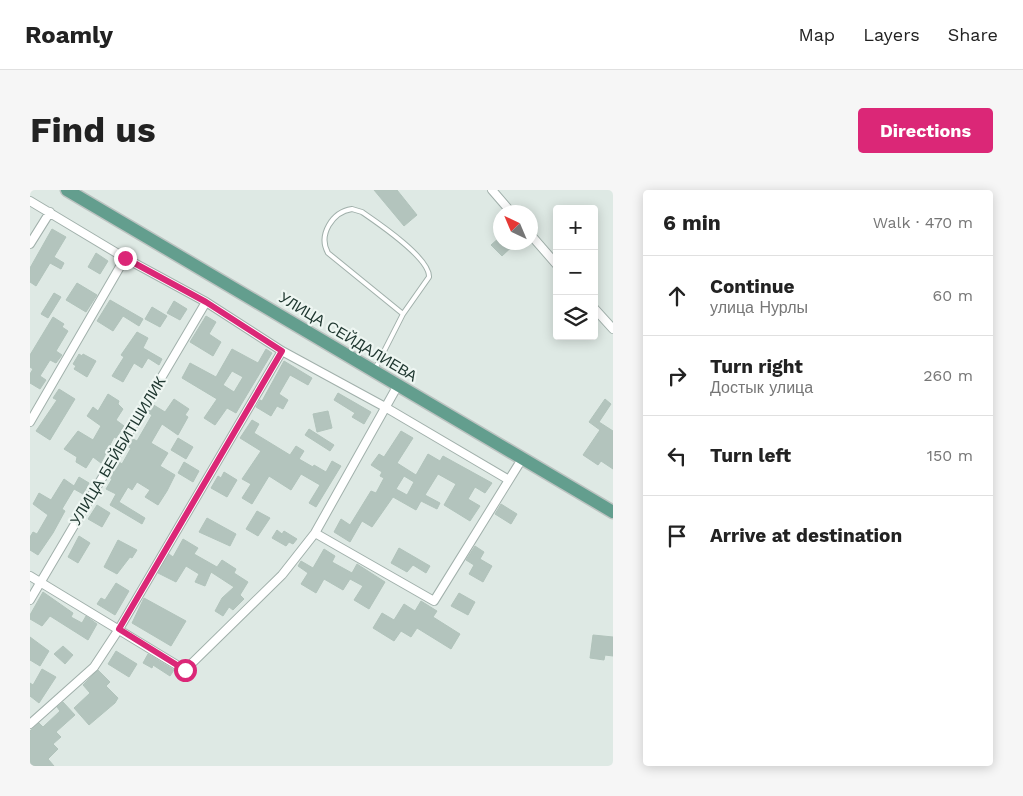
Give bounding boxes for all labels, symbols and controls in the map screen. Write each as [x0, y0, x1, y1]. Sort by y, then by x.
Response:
text: Roamly [25, 21, 113, 49]
text: Map [798, 24, 835, 45]
text: Layers [863, 24, 920, 45]
text: Share [948, 24, 998, 45]
button: Directions [858, 108, 993, 153]
text: Find us [30, 109, 156, 151]
north arrow [493, 205, 538, 250]
map controls [553, 205, 598, 340]
button: + [553, 205, 598, 250]
text: 6 min [663, 210, 721, 235]
text: Walk · 470 m [873, 213, 973, 232]
route end [114, 247, 137, 270]
button: − [553, 250, 598, 295]
text: Continue [710, 275, 794, 298]
icon: ahead [663, 282, 691, 310]
text: 60 m [933, 286, 973, 305]
street label: УЛИЦА СЕЙДАЛИЕВА [276, 289, 420, 385]
button: layers [553, 295, 598, 340]
text: улица Нурлы [710, 298, 808, 317]
text: Turn right [710, 355, 803, 378]
icon: right [663, 362, 691, 390]
text: 260 m [923, 366, 973, 385]
street label: УЛИЦА БЕЙБИТШИЛИК [66, 373, 170, 529]
text: Достык улица [710, 378, 813, 397]
icon: left [663, 442, 691, 470]
text: Turn left [710, 444, 791, 467]
text: 150 m [927, 446, 973, 465]
icon: arrive [663, 522, 691, 550]
text: Arrive at destination [710, 524, 902, 547]
route start [174, 659, 197, 682]

